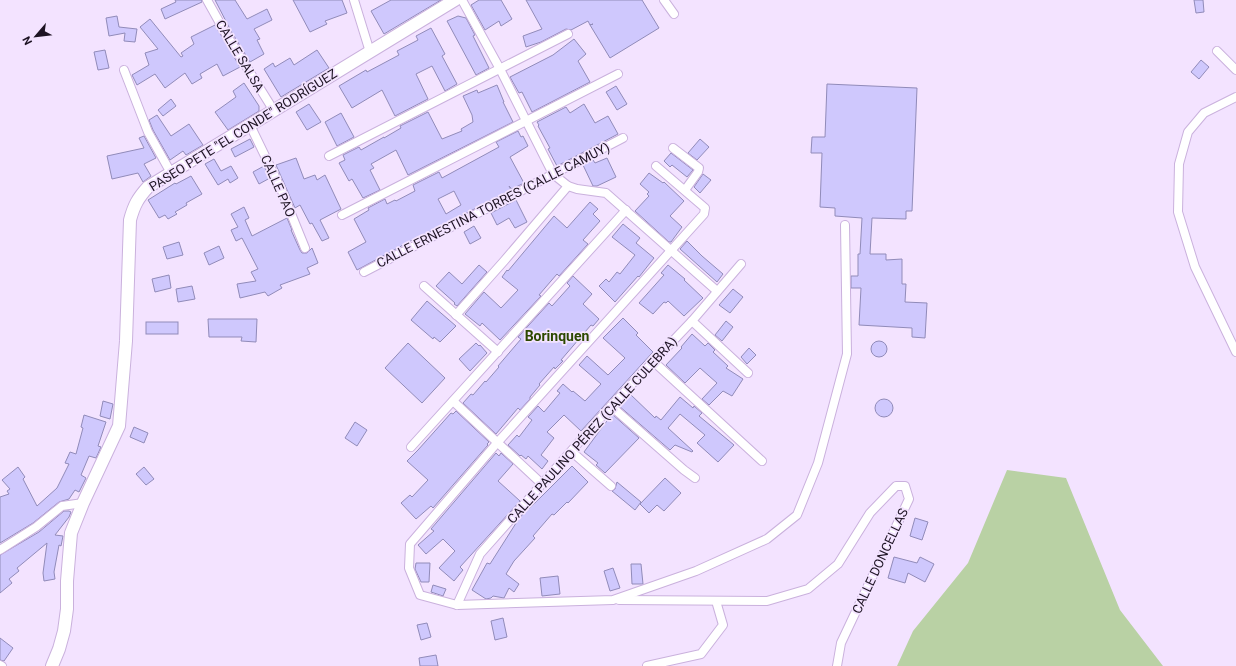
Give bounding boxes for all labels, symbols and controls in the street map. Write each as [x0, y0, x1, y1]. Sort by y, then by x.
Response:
north arrow [16, 16, 56, 56]
street label: CALLE SALSA [213, 17, 268, 95]
text: N [20, 34, 35, 47]
street label: PASEO PETE "EL CONDE" RODRÍGUEZ [146, 66, 340, 194]
street label: CALLE ERNESTINA TORRES (CALLE CAMUY) [374, 139, 612, 271]
street label: CALLE PAO [258, 153, 298, 219]
district label: Borinquen [525, 328, 589, 344]
street label: CALLE PAULINO PÉREZ (CALLE CULEBRA) [504, 334, 680, 526]
street label: CALLE DONCELLAS [849, 506, 911, 616]

